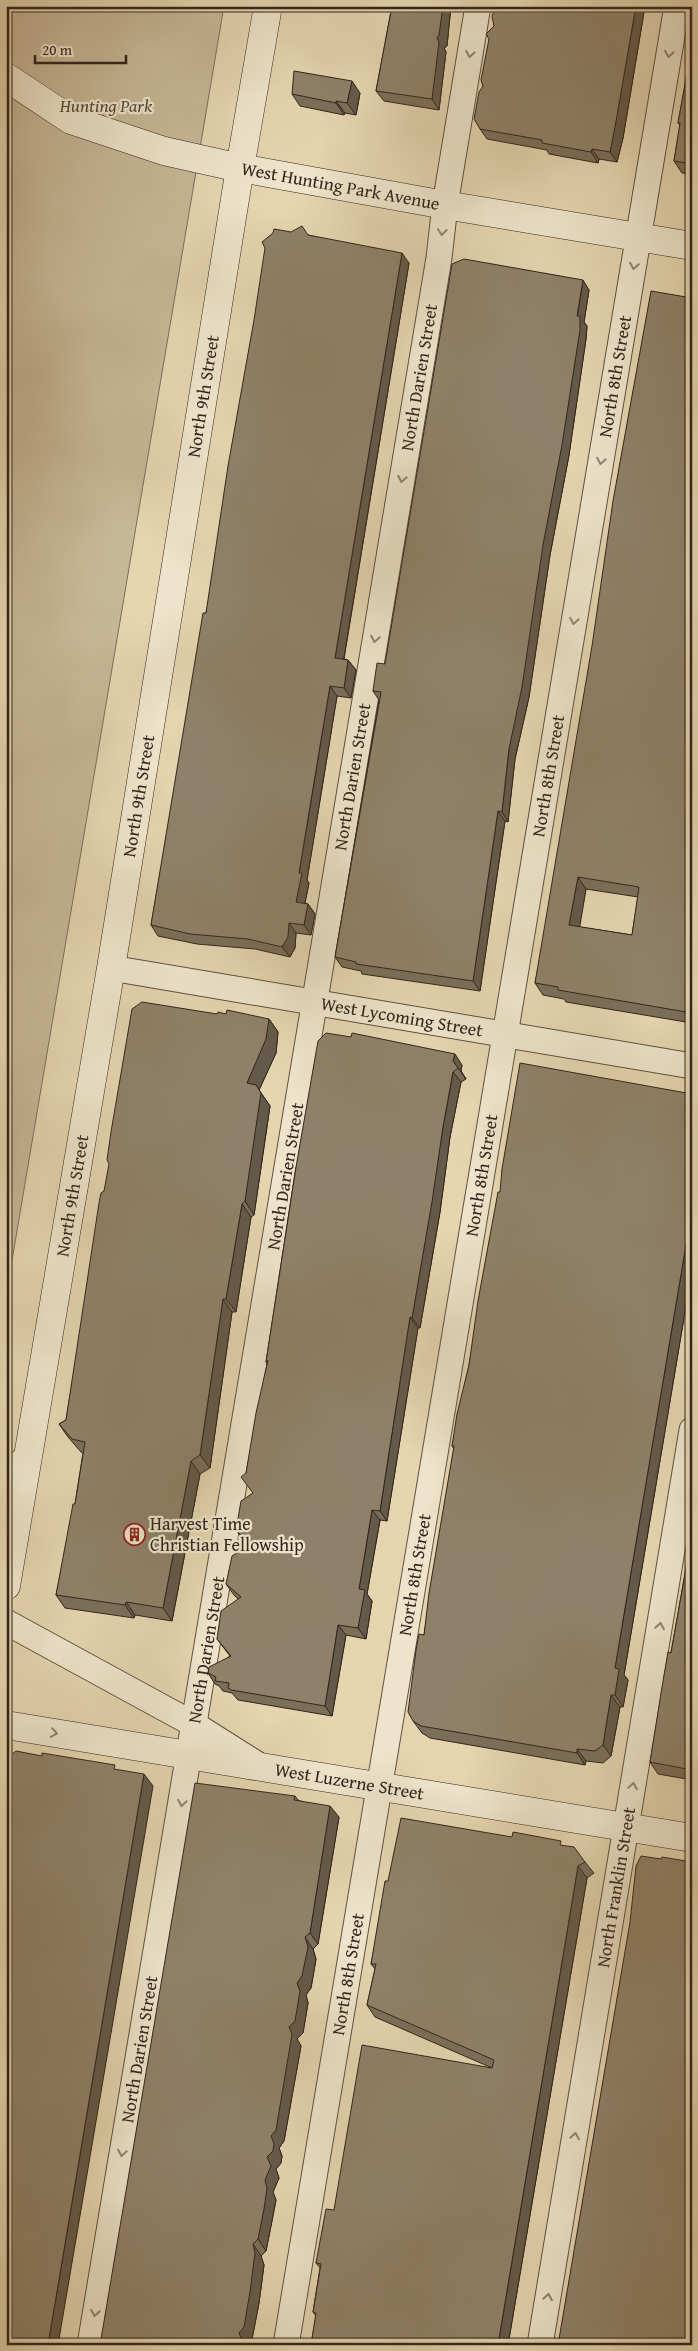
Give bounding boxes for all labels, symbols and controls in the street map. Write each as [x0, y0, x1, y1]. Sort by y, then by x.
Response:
scale bar [35, 32, 126, 64]
text: 20 m [42, 39, 73, 60]
one-way arrow [466, 50, 476, 59]
one-way arrow [665, 50, 675, 59]
park label: Hunting Park [59, 92, 153, 119]
street label: West Hunting Park Avenue [239, 155, 442, 217]
one-way arrow [437, 228, 448, 236]
one-way arrow [629, 263, 640, 271]
street label: North Darien Street [393, 301, 444, 453]
street label: North 8th Street [591, 312, 638, 439]
street label: North 9th Street [180, 332, 226, 459]
one-way arrow [597, 457, 607, 466]
one-way arrow [397, 474, 407, 483]
one-way arrow [570, 617, 580, 626]
one-way arrow [370, 635, 380, 643]
street label: North Darien Street [326, 700, 377, 852]
street label: North 8th Street [524, 712, 571, 839]
street label: North 9th Street [115, 732, 161, 859]
street label: West Lycoming Street [319, 990, 486, 1044]
street label: North Darien Street [259, 1100, 311, 1252]
street label: North 8th Street [458, 1111, 505, 1238]
street label: North 9th Street [48, 1132, 96, 1259]
place label: Harvest Time Christian Fellowship [150, 1510, 304, 1558]
street label: North 8th Street [391, 1511, 438, 1638]
building icon: Harvest Time Christian Fellowship [122, 1522, 146, 1546]
street label: North Darien Street [180, 1573, 231, 1725]
one-way arrow [654, 1621, 664, 1630]
one-way arrow [51, 1727, 59, 1738]
street label: West Luzerne Street [273, 1755, 427, 1807]
one-way arrow [628, 1782, 638, 1791]
one-way arrow [177, 1799, 187, 1807]
street label: North Franklin Street [589, 1804, 642, 1970]
street label: North 8th Street [324, 1910, 371, 2037]
street label: North Darien Street [113, 1973, 165, 2125]
one-way arrow [569, 2132, 579, 2141]
one-way arrow [118, 2149, 128, 2157]
one-way arrow [543, 2292, 553, 2301]
one-way arrow [90, 2310, 101, 2318]

